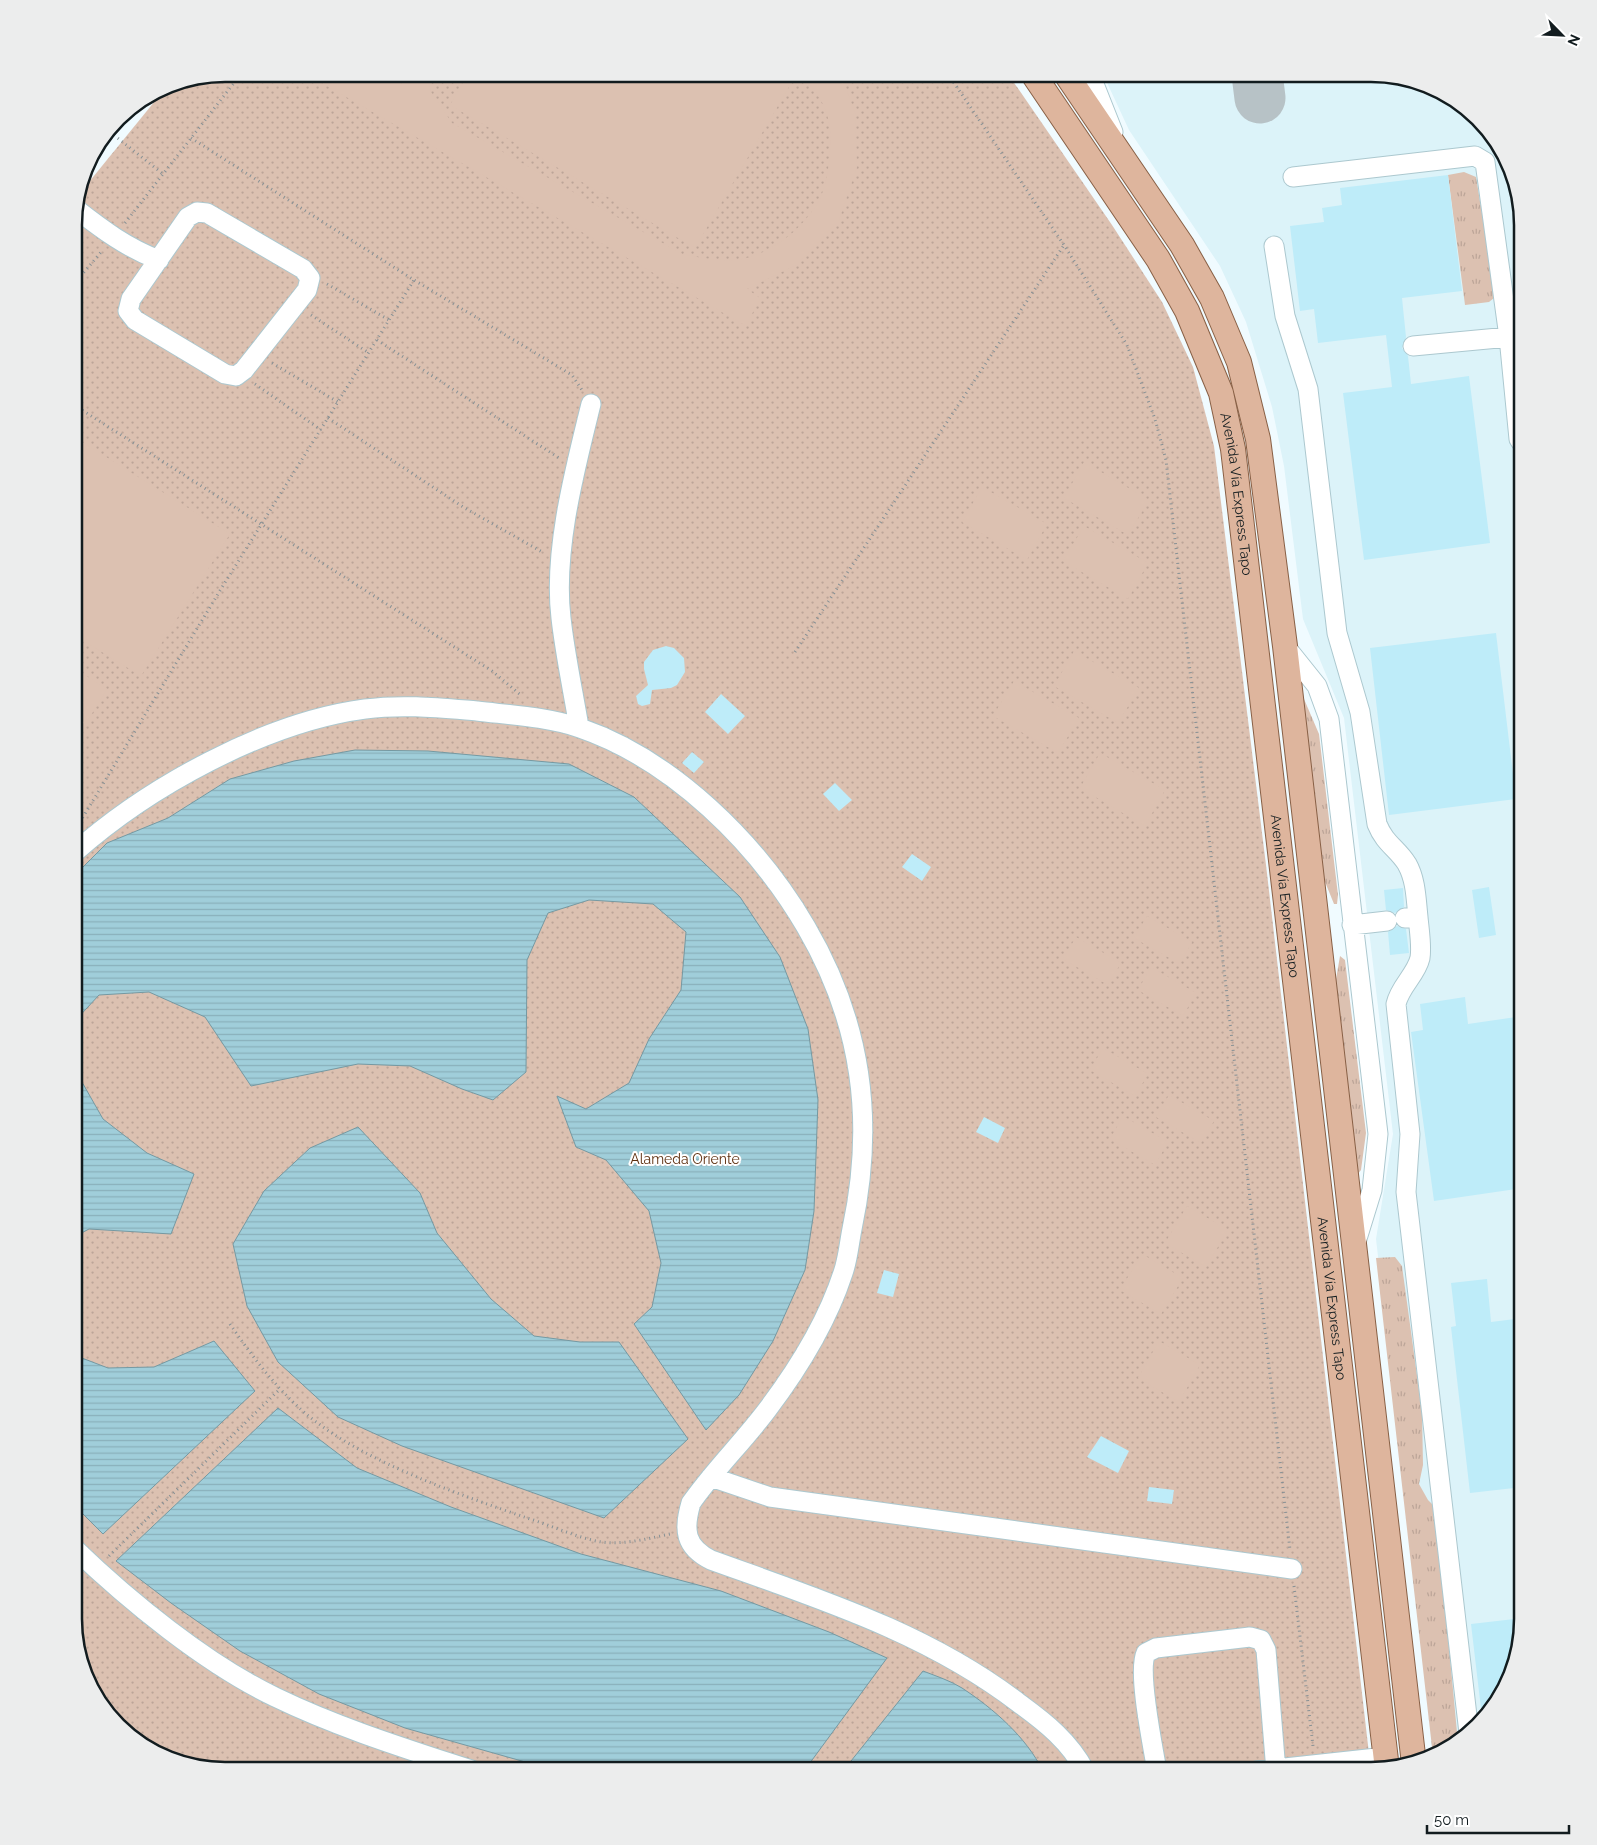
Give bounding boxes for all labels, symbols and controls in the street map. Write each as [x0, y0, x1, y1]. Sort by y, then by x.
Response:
north arrow [1537, 10, 1587, 60]
text: N [1564, 32, 1583, 48]
street label: Avenida Vía Express Tapo [1217, 411, 1256, 576]
street label: Avenida Vía Express Tapo [1268, 813, 1303, 979]
park label: Alameda Oriente [630, 1151, 740, 1167]
street label: Avenida Vía Express Tapo [1315, 1216, 1350, 1381]
scale bar [1427, 1802, 1570, 1834]
text: 50 m [1434, 1811, 1469, 1829]

